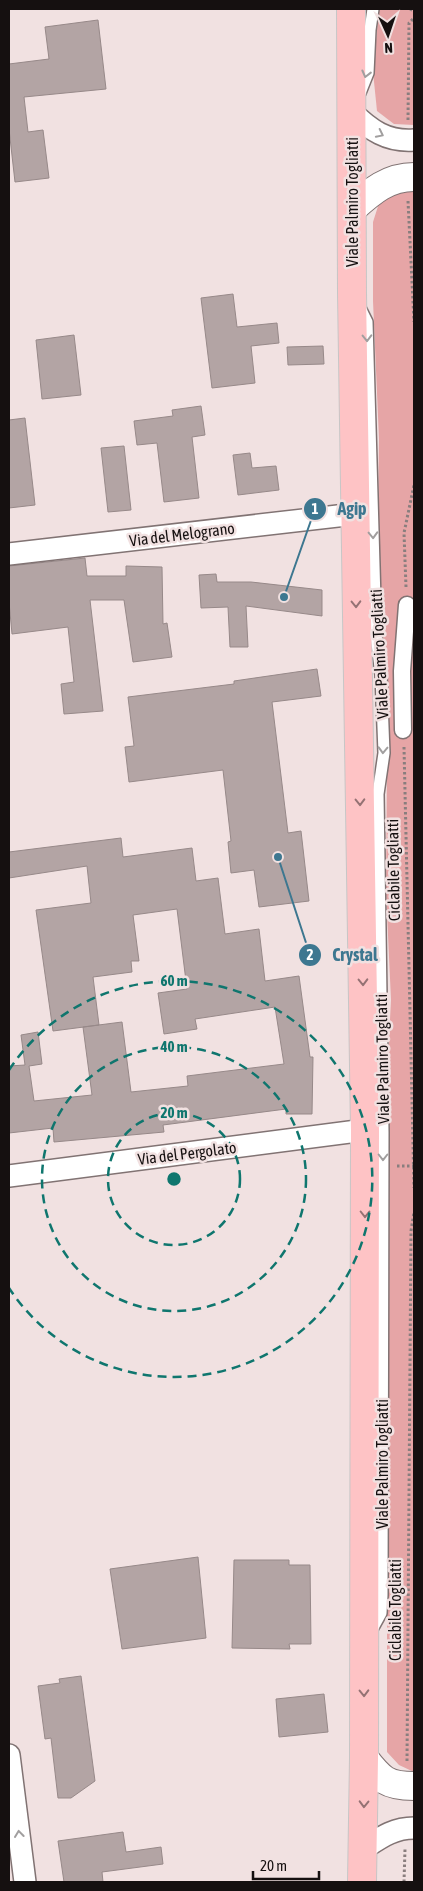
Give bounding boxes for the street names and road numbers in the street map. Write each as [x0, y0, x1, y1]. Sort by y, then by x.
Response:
street label: Viale Palmiro Togliatti [343, 137, 362, 267]
street label: Via del Melograno [128, 519, 236, 550]
street label: Viale Palmiro Togliatti [367, 589, 392, 719]
street label: Ciclabile Togliatti [383, 819, 404, 921]
street label: Viale Palmiro Togliatti [372, 994, 393, 1124]
street label: Via del Pergolato [137, 1138, 238, 1169]
street label: Viale Palmiro Togliatti [373, 1399, 392, 1529]
street label: Ciclabile Togliatti [386, 1559, 405, 1661]

